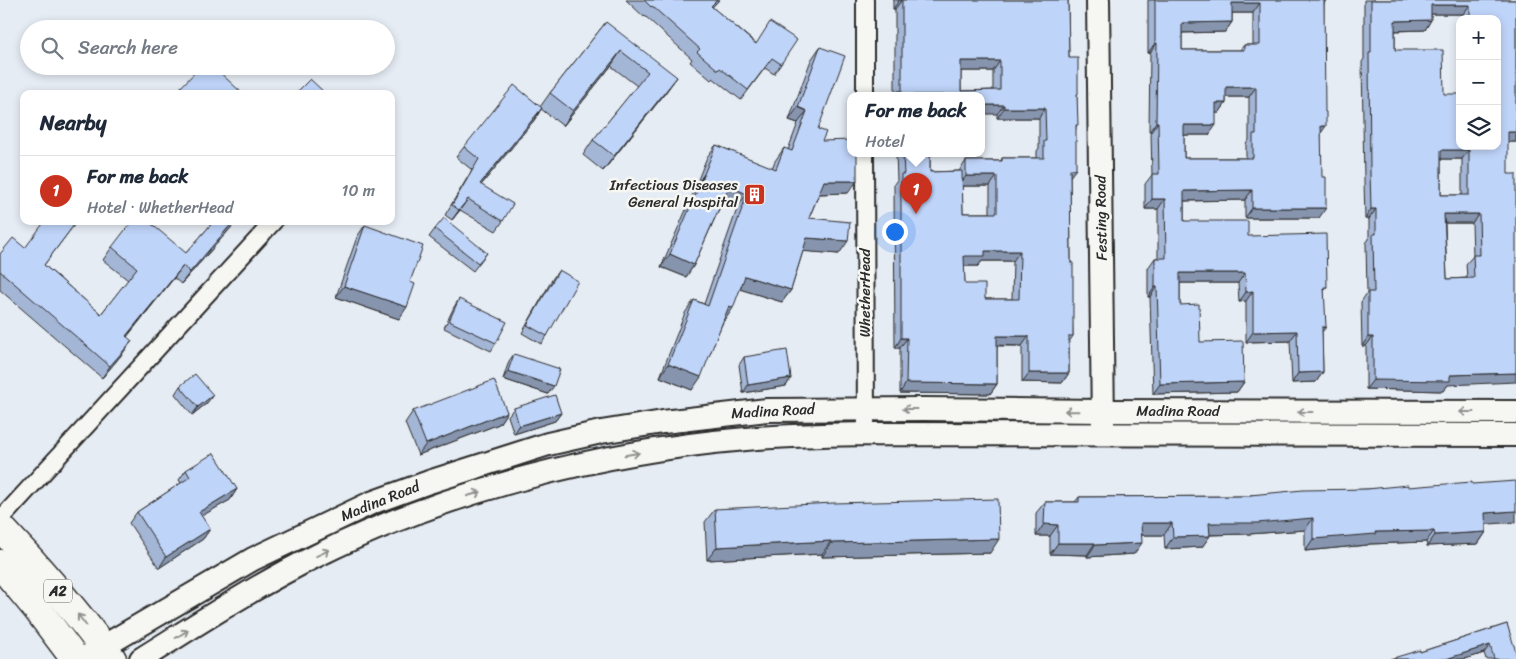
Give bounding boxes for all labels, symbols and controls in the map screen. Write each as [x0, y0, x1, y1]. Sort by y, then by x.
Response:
map controls [1456, 15, 1501, 150]
button: + [1456, 15, 1501, 60]
search box [20, 20, 395, 75]
text: Search here [78, 31, 178, 64]
icon: search [38, 34, 66, 62]
button: − [1456, 60, 1501, 105]
popup [847, 92, 985, 157]
text: For me back [865, 94, 967, 127]
text: Nearby [40, 104, 106, 142]
button: layers [1456, 105, 1501, 150]
text: Hotel [865, 127, 905, 156]
text: For me back [87, 160, 188, 193]
place label: Infectious Diseases General Hospital [609, 172, 739, 215]
pin: 1 [900, 173, 932, 214]
street label: Festing Road [1087, 174, 1115, 261]
text: 1 [53, 176, 59, 205]
text: 10 m [342, 176, 375, 205]
building icon: Infectious Diseases General Hospital [742, 182, 766, 206]
text: Hotel · WhetherHead [87, 193, 233, 222]
your location [882, 219, 908, 245]
street label: WhetherHead [852, 248, 878, 337]
street label: Madina Road [731, 396, 816, 426]
street label: Madina Road [1136, 398, 1221, 424]
one-way arrow [902, 404, 918, 414]
one-way arrow [1065, 406, 1081, 416]
one-way arrow [1297, 407, 1314, 417]
one-way arrow [1459, 407, 1476, 417]
one-way arrow [624, 449, 640, 459]
street label: Madina Road [336, 473, 425, 529]
one-way arrow [466, 488, 482, 498]
one-way arrow [315, 547, 330, 557]
road number: A2 [44, 580, 72, 602]
one-way arrow [77, 614, 88, 627]
one-way arrow [175, 628, 189, 638]

